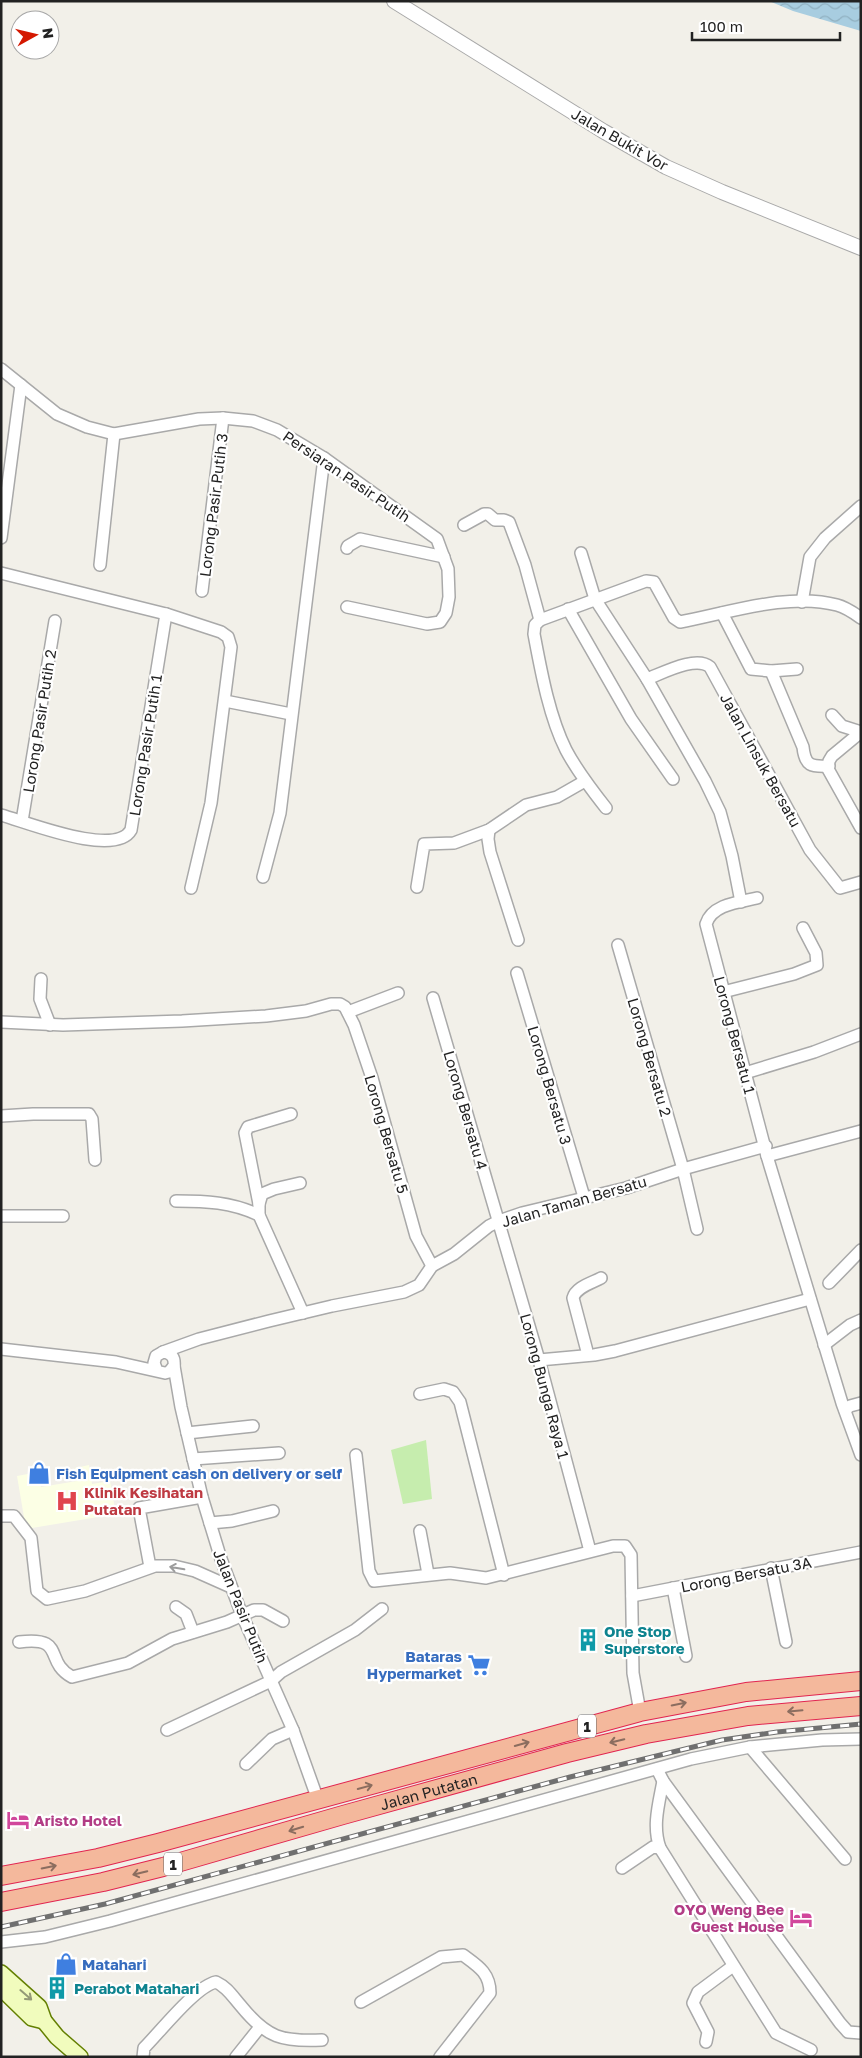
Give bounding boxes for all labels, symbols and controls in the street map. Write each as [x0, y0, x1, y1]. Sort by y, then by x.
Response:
north arrow [10, 10, 60, 60]
scale bar [692, 10, 840, 42]
text: 100 m [700, 17, 743, 35]
text: N [39, 27, 58, 40]
street label: Jalan Bukit Vor [569, 104, 672, 174]
street label: Persiaran Pasir Putih [280, 427, 414, 525]
street label: Lorong Pasir Putih 3 [195, 432, 231, 578]
street label: Lorong Pasir Putih 2 [19, 648, 59, 794]
street label: Lorong Pasir Putih 1 [125, 673, 165, 817]
street label: Jalan Linsuk Bersatu [717, 690, 805, 830]
street label: Lorong Bersatu 1 [711, 974, 759, 1096]
street label: Lorong Bersatu 2 [624, 996, 676, 1118]
street label: Lorong Bersatu 3 [524, 1024, 576, 1146]
street label: Lorong Bersatu 4 [440, 1048, 492, 1172]
street label: Lorong Bersatu 5 [361, 1073, 413, 1195]
street label: Jalan Taman Bersatu [499, 1172, 649, 1230]
street label: Lorong Bunga Raya 1 [517, 1311, 573, 1461]
shop icon: Fish Equipment cash on delivery or self [26, 1460, 52, 1486]
place label: Fish Equipment cash on delivery or self [56, 1464, 343, 1482]
place label: Klinik Kesihatan Putatan [84, 1483, 203, 1518]
hospital icon: Klinik Kesihatan Putatan [54, 1488, 80, 1514]
street label: Jalan Pasir Putih [210, 1547, 272, 1665]
street label: Lorong Bersatu 3A [679, 1552, 813, 1596]
one-way arrow [169, 1562, 185, 1572]
place label: One Stop Superstore [604, 1622, 685, 1657]
building icon: One Stop Superstore [575, 1627, 601, 1653]
place label: Bataras Hypermarket [367, 1647, 462, 1682]
supermarket icon: Bataras Hypermarket [466, 1652, 492, 1678]
one-way arrow [671, 1699, 687, 1708]
one-way arrow [787, 1706, 803, 1716]
road number: 1 [578, 1714, 596, 1738]
one-way arrow [610, 1737, 626, 1746]
one-way arrow [513, 1739, 529, 1749]
street label: Jalan Putatan [378, 1769, 479, 1813]
one-way arrow [357, 1782, 373, 1792]
hotel icon: Aristo Hotel [5, 1807, 31, 1833]
place label: Aristo Hotel [34, 1811, 122, 1829]
one-way arrow [288, 1824, 304, 1834]
road number: 1 [164, 1852, 182, 1876]
one-way arrow [41, 1862, 57, 1871]
one-way arrow [132, 1869, 148, 1878]
place label: OYO Weng Bee Guest House [674, 1900, 784, 1935]
hotel icon: OYO Weng Bee Guest House [788, 1905, 814, 1931]
shop icon: Matahari [53, 1951, 79, 1977]
place label: Matahari [82, 1955, 147, 1973]
building icon: Perabot Matahari [44, 1975, 70, 2001]
place label: Perabot Matahari [74, 1979, 199, 1997]
one-way arrow [19, 1989, 32, 2001]

